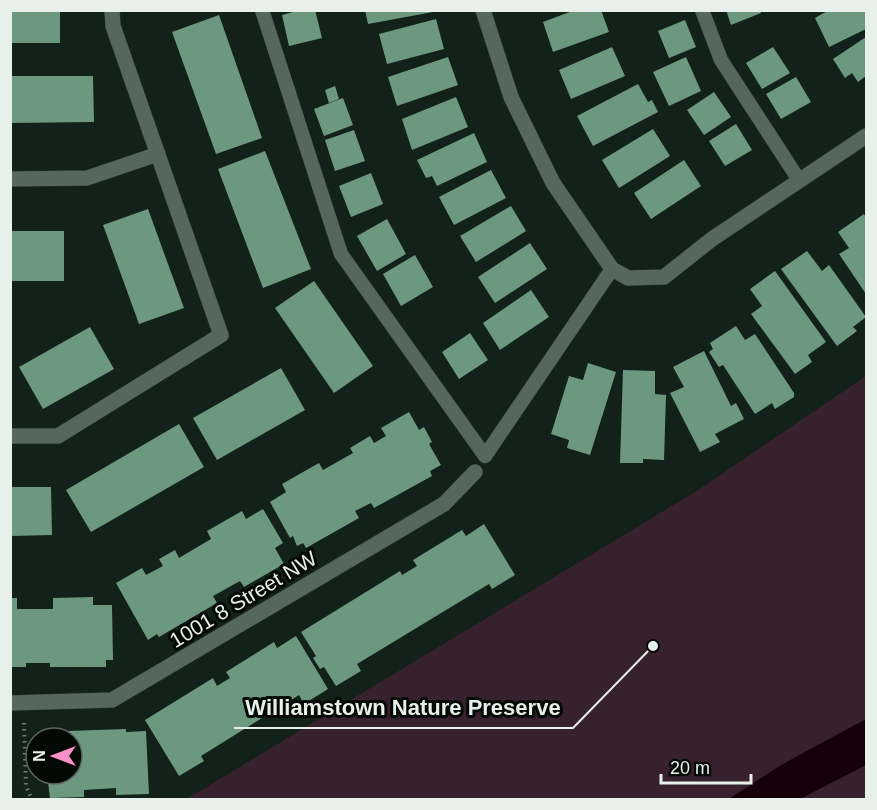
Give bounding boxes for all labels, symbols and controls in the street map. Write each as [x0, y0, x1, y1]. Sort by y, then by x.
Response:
street label: 1001 8 Street NW [166, 546, 321, 652]
callout: Williamstown Nature Preserve [234, 688, 573, 728]
text: Williamstown Nature Preserve [245, 695, 561, 720]
north arrow [24, 726, 84, 786]
scale bar [661, 747, 751, 785]
text: N [31, 750, 48, 762]
text: 20 m [670, 758, 710, 778]

